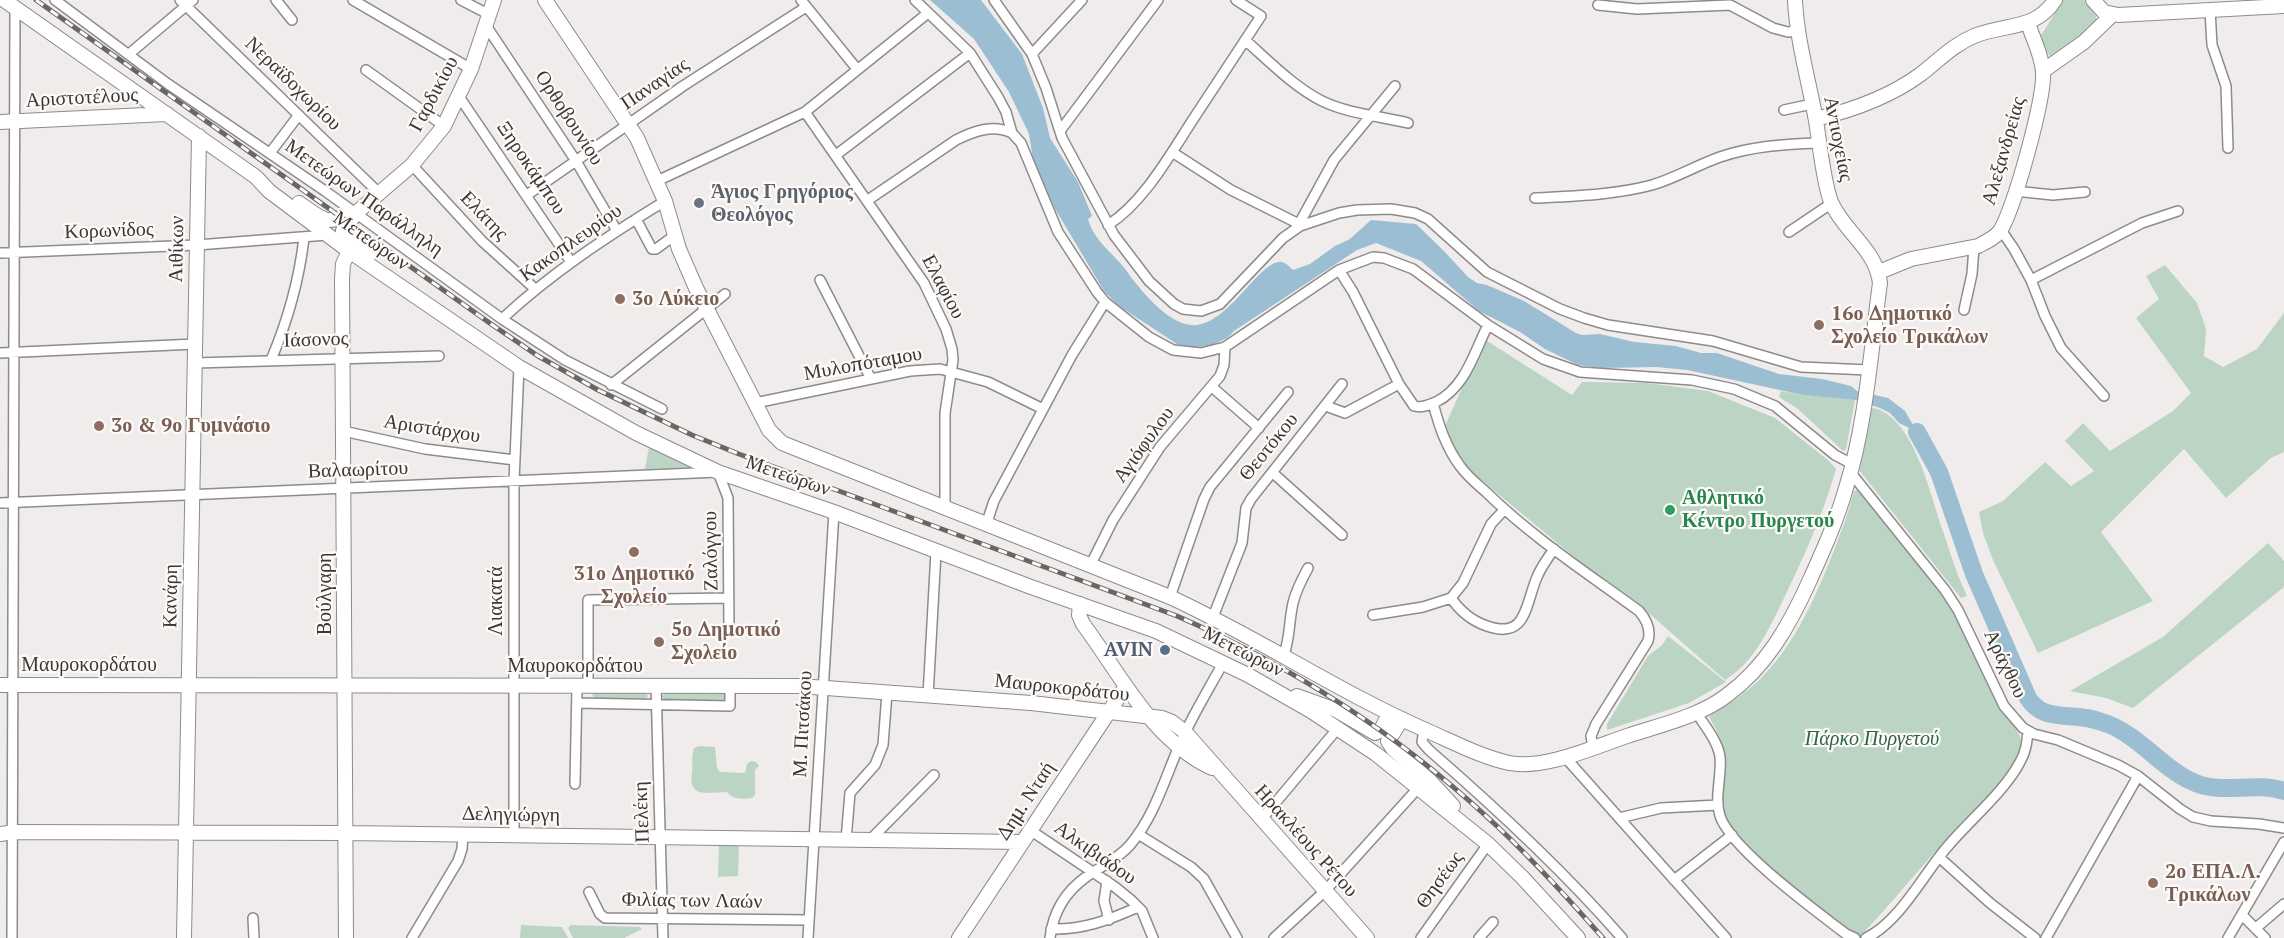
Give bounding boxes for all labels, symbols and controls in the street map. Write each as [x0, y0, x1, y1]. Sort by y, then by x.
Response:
street label: Νεραϊδοχωρίου [240, 32, 346, 136]
street label: Γαρδικίου [404, 52, 464, 136]
street label: Παναγίας [616, 53, 694, 115]
street label: Ορθοβουνίου [529, 66, 609, 170]
street label: Αριστοτέλους [25, 83, 139, 113]
street label: Αντιοχείας [1818, 94, 1858, 184]
street label: Αλεξανδρείας [1977, 94, 2031, 208]
street label: Ξηροκάμπου [491, 117, 571, 219]
street label: Μετεώρων Παράλληλη [280, 134, 448, 262]
place label: Άγιος Γρηγόριος Θεολόγος [711, 180, 853, 227]
street label: Ελάτης [455, 187, 513, 245]
marker: Άγιος Γρηγόριος Θεολόγος [692, 196, 706, 210]
street label: Κακοπλευρίου [515, 199, 627, 287]
street label: Μετεώρων [328, 206, 414, 276]
street label: Αιθίκων [164, 215, 190, 283]
street label: Κορωνίδος [64, 217, 154, 245]
street label: Ελαφίου [916, 251, 970, 323]
place label: 3ο Λύκειο [632, 287, 719, 311]
marker: 3ο Λύκειο [613, 292, 627, 306]
place label: 16ο Δημοτικό Σχολείο Τρικάλων [1831, 302, 1988, 349]
marker: 16ο Δημοτικό Σχολείο Τρικάλων [1812, 318, 1826, 332]
street label: Ιάσονος [283, 327, 349, 353]
street label: Μυλοπόταμου [802, 342, 924, 386]
street label: Αγιόφυλου [1108, 402, 1180, 488]
street label: Θεοτόκου [1234, 408, 1304, 486]
street label: Αριστάρχου [382, 410, 482, 448]
place label: 3ο & 9ο Γυμνάσιο [111, 414, 270, 438]
marker: 3ο & 9ο Γυμνάσιο [92, 419, 106, 433]
street label: Μετεώρων [743, 450, 833, 502]
street label: Βαλαωρίτου [307, 456, 409, 484]
place label: Αθλητικό Κέντρο Πυργετού [1682, 486, 1834, 533]
marker: Αθλητικό Κέντρο Πυργετού [1663, 503, 1677, 517]
street label: Ζαλόγγου [698, 511, 724, 591]
marker: 31ο Δημοτικό Σχολείο [627, 545, 641, 559]
street label: Βούλγαρη [313, 553, 337, 635]
place label: 31ο Δημοτικό Σχολείο [574, 562, 694, 609]
street label: Κανάρη [158, 564, 184, 628]
street label: Λιακατά [484, 566, 508, 636]
place label: 5ο Δημοτικό Σχολείο [671, 618, 781, 665]
street label: Μετεώρων [1198, 621, 1288, 683]
street label: Αράχθου [1978, 626, 2032, 702]
marker: 5ο Δημοτικό Σχολείο [652, 635, 666, 649]
place label: AVIN [1104, 638, 1153, 662]
marker: AVIN [1158, 643, 1172, 657]
street label: Μαυροκορδάτου [21, 653, 157, 677]
street label: Μαυροκορδάτου [507, 654, 643, 678]
street label: Μαυροκορδάτου [993, 669, 1131, 707]
street label: Μ. Πιτσάκου [788, 670, 818, 778]
park label: Πάρκο Πυργετού [1805, 727, 1939, 751]
street label: Δημ. Νταή [992, 757, 1060, 845]
street label: Ηρακλέους Ρέτου [1249, 780, 1363, 902]
street label: Πελέκη [629, 781, 655, 843]
street label: Δεληγιώργη [462, 802, 560, 828]
street label: Αλκιβιάδου [1049, 816, 1141, 890]
street label: Θησέως [1411, 847, 1469, 913]
place label: 2ο ΕΠΑ.Λ. Τρικάλων [2165, 860, 2261, 907]
marker: 2ο ΕΠΑ.Λ. Τρικάλων [2146, 876, 2160, 890]
street label: Φιλίας των Λαών [621, 888, 763, 914]

